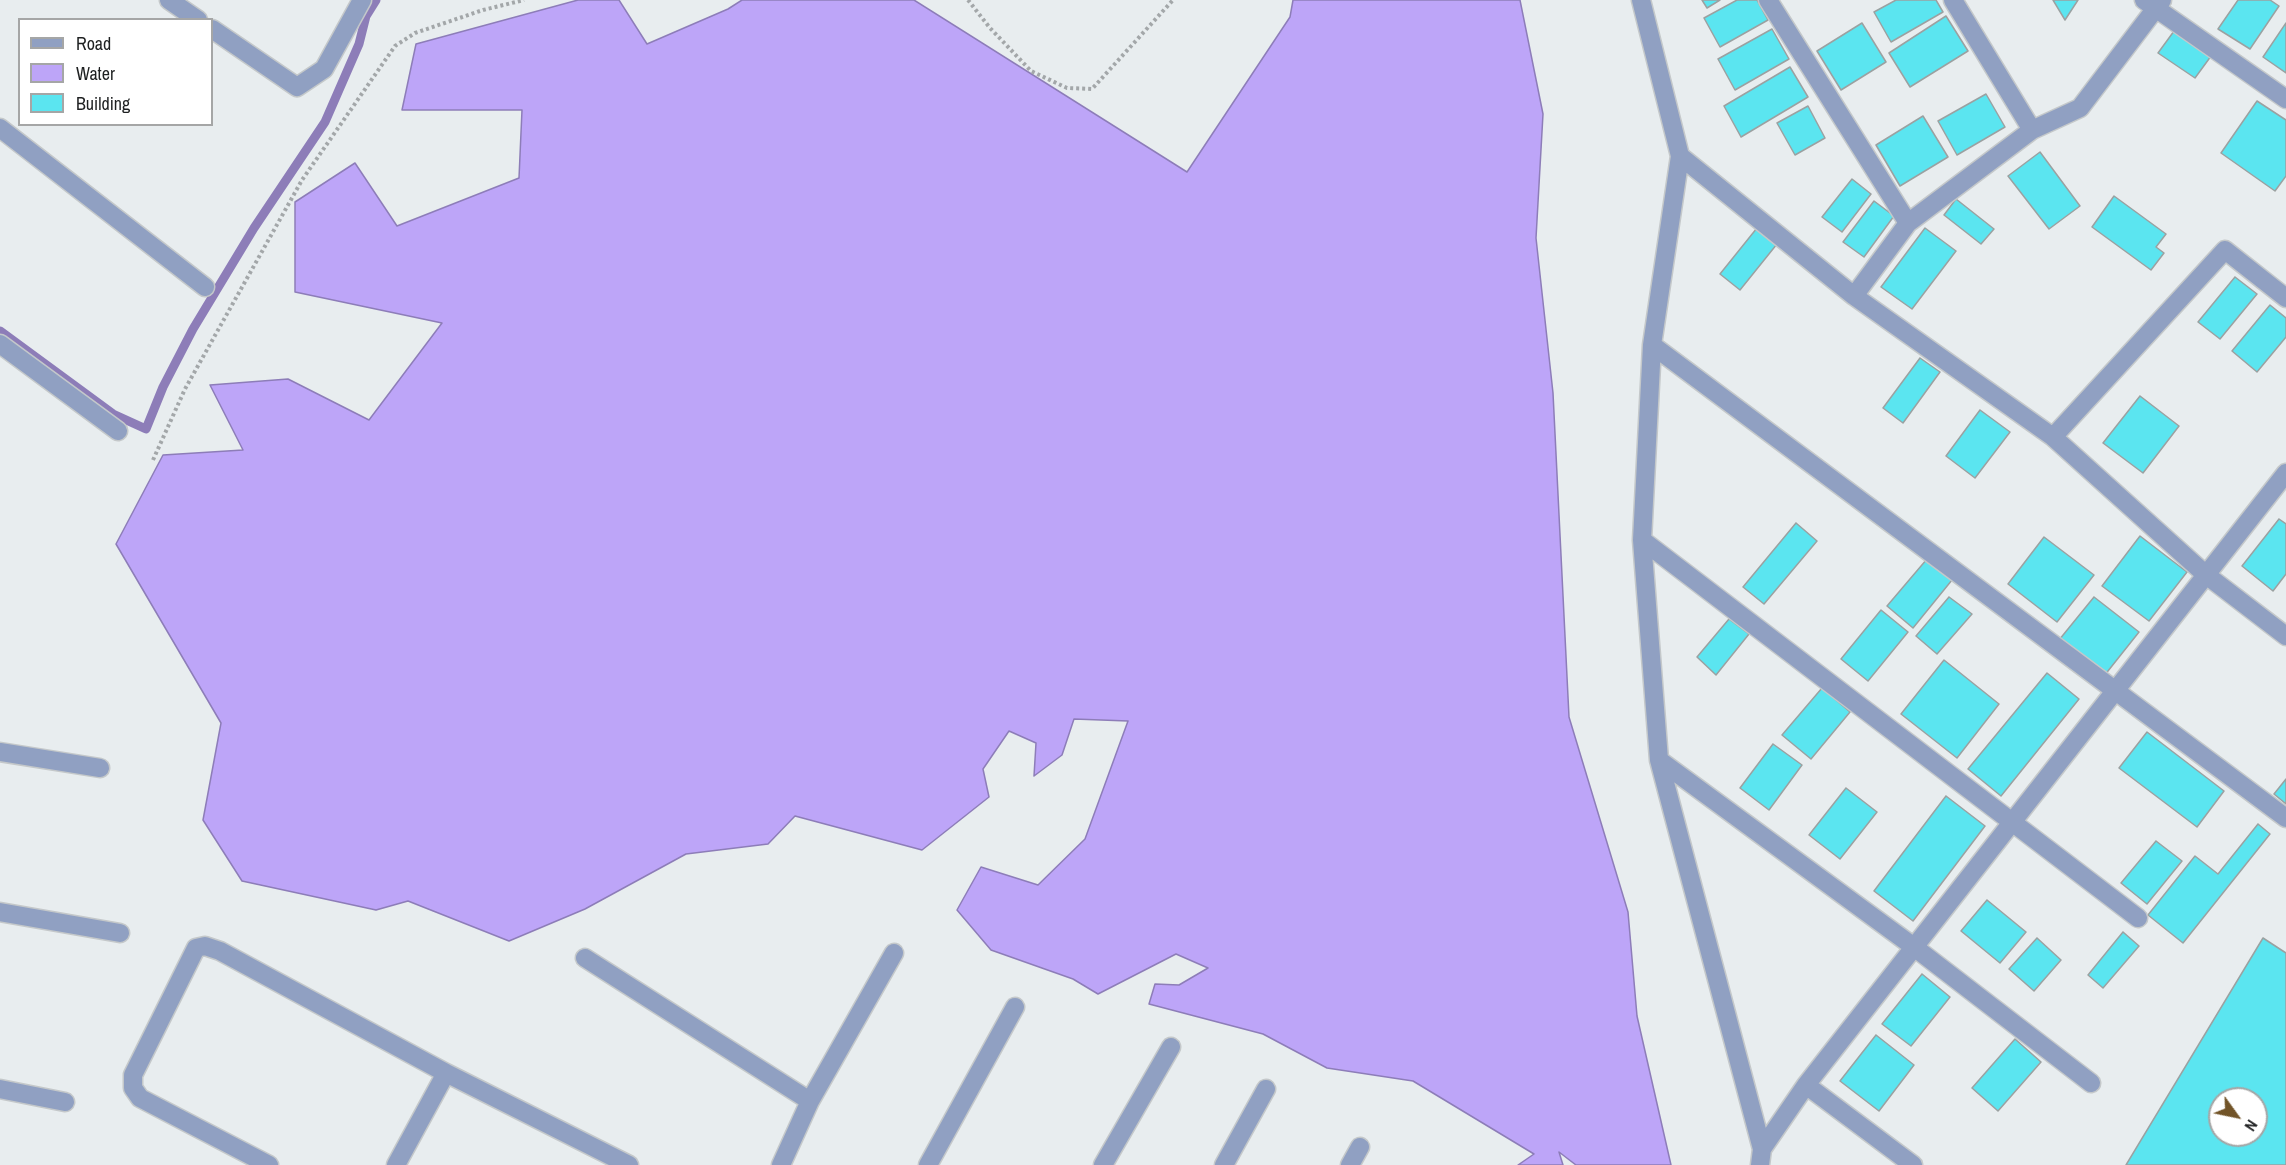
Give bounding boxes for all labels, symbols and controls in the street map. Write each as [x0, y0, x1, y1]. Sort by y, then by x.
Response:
legend [18, 18, 213, 126]
text: Road [76, 31, 111, 56]
text: Water [76, 61, 115, 86]
text: Building [76, 91, 130, 116]
north arrow [2208, 1087, 2268, 1147]
text: N [2240, 1116, 2263, 1136]

